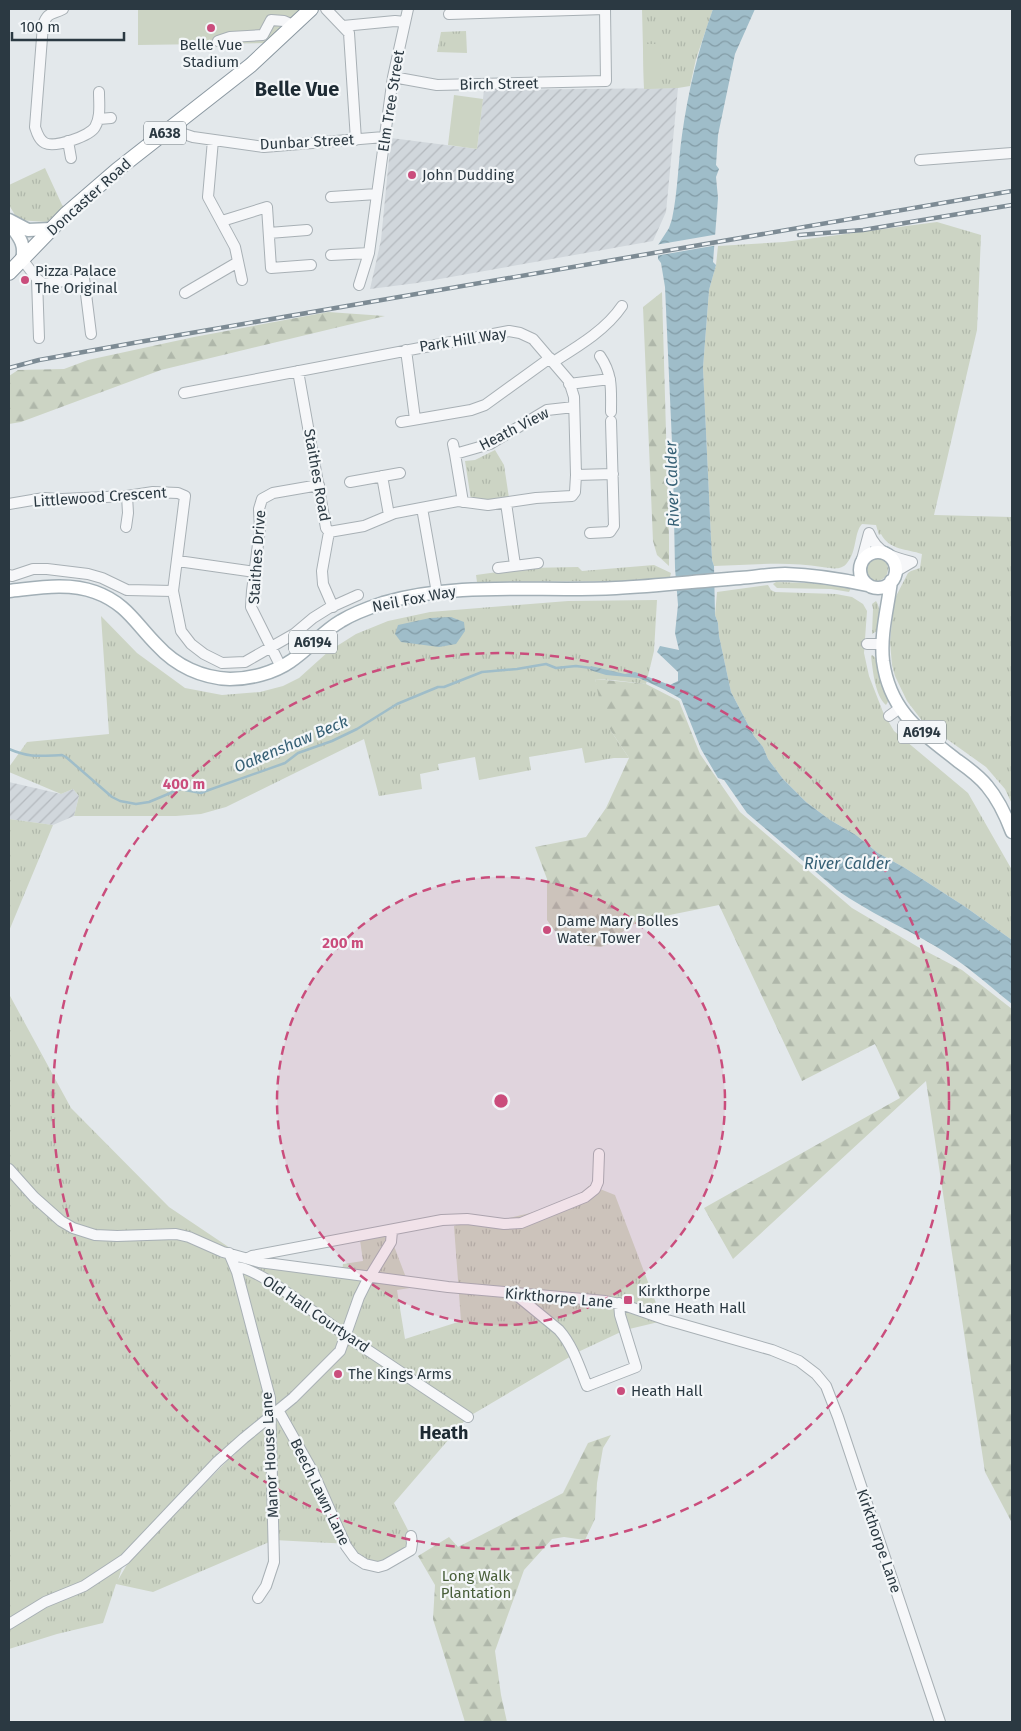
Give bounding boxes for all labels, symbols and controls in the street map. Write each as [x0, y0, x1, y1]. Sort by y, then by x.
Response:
scale bar [12, 10, 125, 42]
text: 100 m [20, 18, 60, 36]
marker: Belle Vue Stadium [205, 22, 217, 34]
place label: Belle Vue Stadium [179, 36, 243, 71]
street label: Elm Tree Street [374, 48, 408, 153]
street label: Birch Street [459, 74, 539, 94]
district label: Belle Vue [255, 77, 339, 101]
road number: A638 [144, 122, 186, 144]
street label: Dunbar Street [259, 131, 355, 153]
street label: Doncaster Road [43, 155, 135, 239]
place label: John Dudding [422, 166, 514, 184]
marker: John Dudding [406, 169, 418, 181]
place label: Pizza Palace The Original [35, 262, 118, 297]
marker: Pizza Palace The Original [19, 274, 31, 286]
street label: Park Hill Way [418, 324, 508, 356]
street label: Heath View [476, 404, 552, 454]
street label: Staithes Road [300, 427, 334, 523]
water label: River Calder [661, 440, 683, 527]
street label: Littlewood Crescent [33, 483, 168, 511]
street label: Staithes Drive [245, 509, 269, 605]
street label: Neil Fox Way [371, 582, 458, 616]
road number: A6194 [289, 630, 337, 654]
water label: Oakenshaw Beck [231, 711, 351, 777]
road number: A6194 [898, 720, 946, 744]
text: 400 m [163, 775, 205, 793]
water label: River Calder [804, 854, 891, 873]
place label: Dame Mary Bolles Water Tower [557, 912, 678, 947]
marker: Dame Mary Bolles Water Tower [541, 924, 553, 936]
text: 200 m [322, 934, 364, 952]
centre of rings [492, 1092, 510, 1110]
street label: Old Hall Courtyard [259, 1272, 373, 1356]
place label: Kirkthorpe Lane Heath Hall [638, 1282, 747, 1317]
street label: Kirkthorpe Lane [504, 1284, 614, 1312]
marker: Kirkthorpe Lane Heath Hall [622, 1294, 634, 1306]
place label: The Kings Arms [348, 1365, 451, 1383]
marker: The Kings Arms [332, 1368, 344, 1380]
place label: Heath Hall [631, 1382, 703, 1400]
marker: Heath Hall [615, 1385, 627, 1397]
street label: Manor House Lane [258, 1391, 282, 1519]
district label: Heath [420, 1422, 468, 1444]
street label: Beech Lawn Lane [286, 1436, 354, 1548]
street label: Kirkthorpe Lane [853, 1487, 905, 1595]
park label: Long Walk Plantation [441, 1567, 511, 1602]

